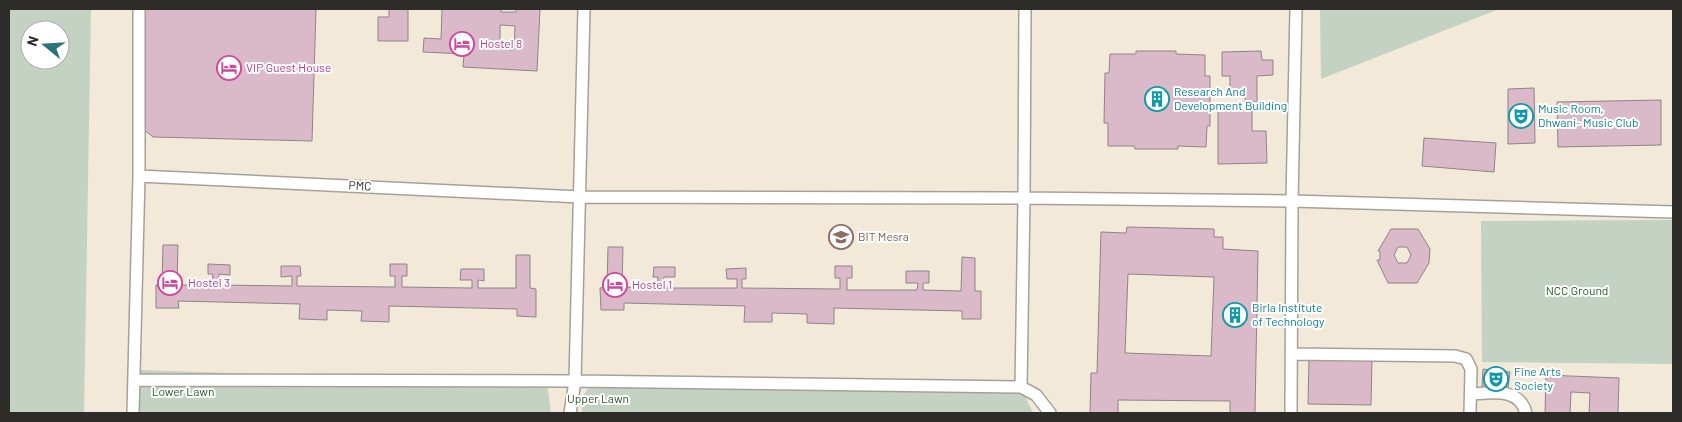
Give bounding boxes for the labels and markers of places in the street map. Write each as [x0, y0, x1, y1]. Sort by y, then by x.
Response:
hotel icon: Hostel 8 [449, 31, 475, 57]
place label: Hostel 8 [480, 36, 522, 50]
hotel icon: VIP Guest House [216, 55, 242, 81]
place label: VIP Guest House [246, 60, 331, 74]
place label: Research And Development Building [1174, 84, 1287, 112]
building icon: Research And Development Building [1144, 86, 1170, 112]
place label: Music Room, Dhwani- Music Club [1538, 101, 1639, 129]
theatre icon: Music Room, Dhwani- Music Club [1508, 103, 1534, 129]
school or university icon: BIT Mesra [828, 224, 854, 250]
place label: BIT Mesra [858, 229, 909, 243]
hotel icon: Hostel 3 [157, 270, 183, 296]
hotel icon: Hostel 1 [602, 272, 628, 298]
place label: Hostel 3 [188, 275, 230, 289]
place label: Hostel 1 [632, 277, 672, 291]
place label: Birla Institute of Technology [1252, 300, 1325, 328]
building icon: Birla Institute of Technology [1222, 302, 1248, 328]
place label: Fine Arts Society [1514, 364, 1561, 392]
theatre icon: Fine Arts Society [1483, 366, 1509, 392]

